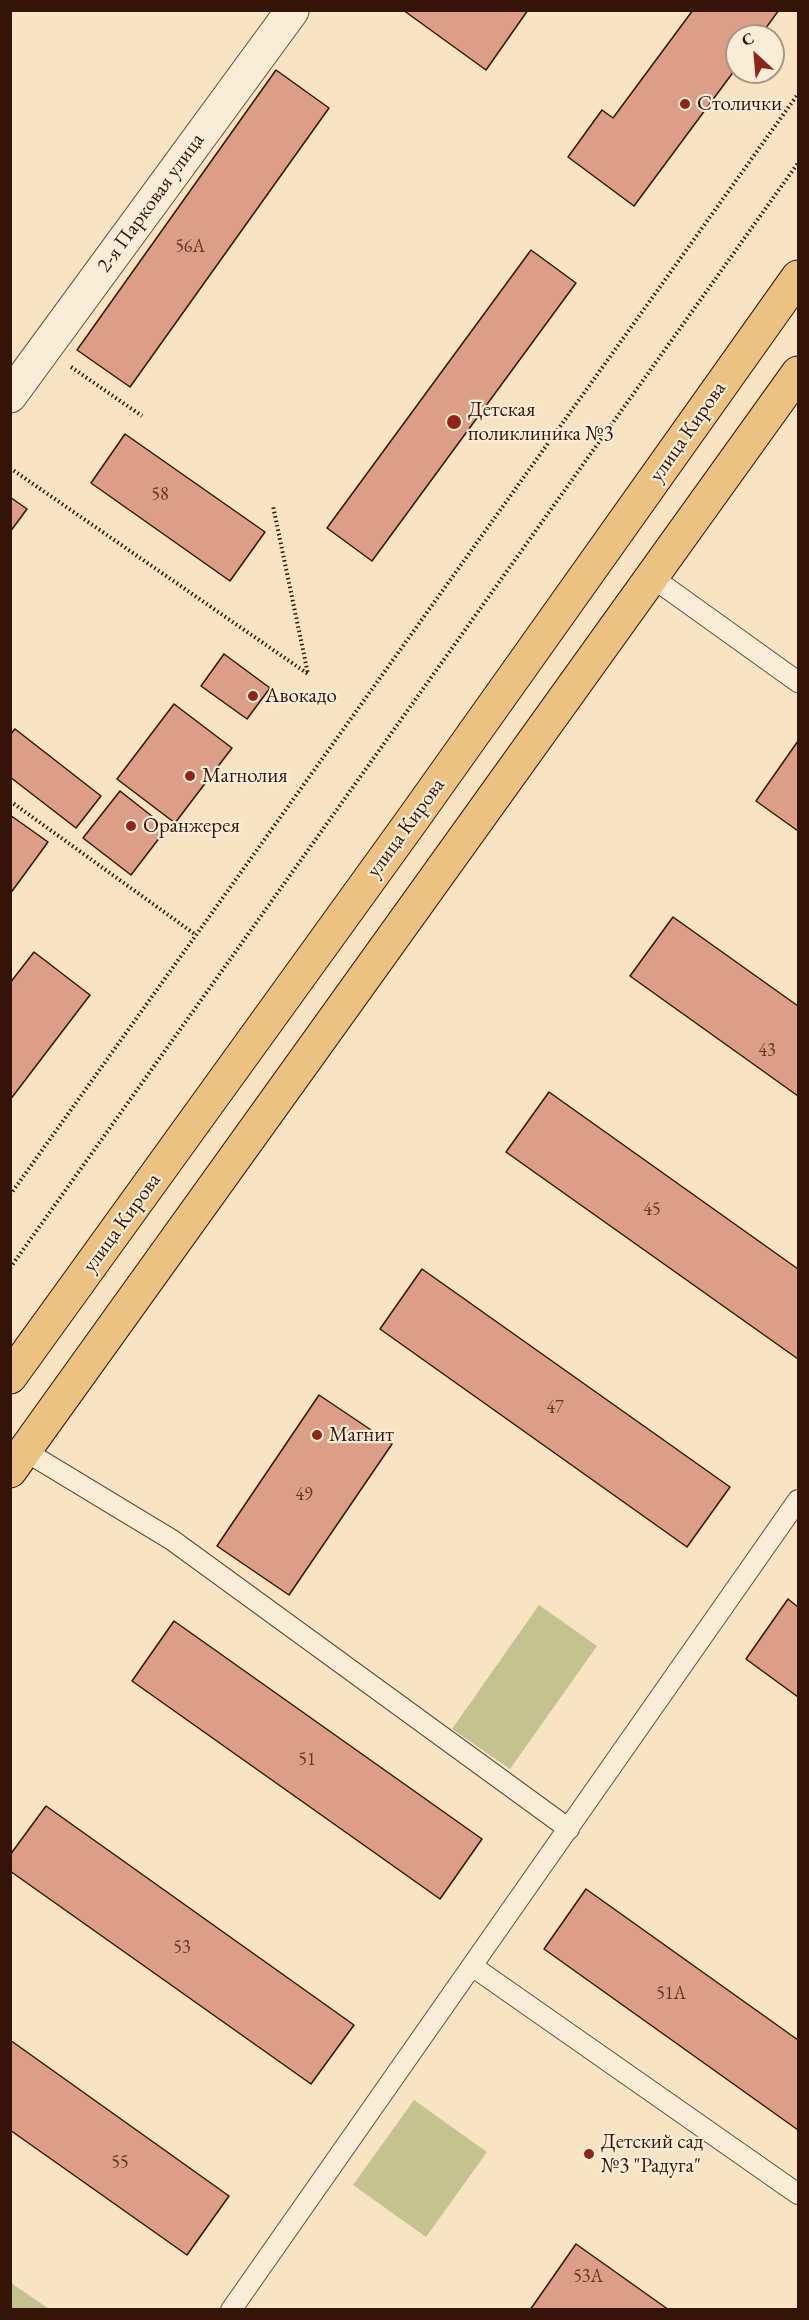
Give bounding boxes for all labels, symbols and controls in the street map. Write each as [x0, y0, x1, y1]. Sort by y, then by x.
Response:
north arrow [725, 24, 785, 84]
text: С [738, 27, 757, 51]
place label: Столички [697, 91, 782, 117]
marker: Столички [678, 97, 692, 111]
street label: 2-я Парковая улица [92, 128, 210, 278]
house number: 56А [175, 236, 205, 258]
street label: улица Кирова [644, 377, 732, 487]
place label: Детская поликлиника №3 [468, 397, 613, 447]
marker: Детская поликлиника №3 [445, 413, 463, 431]
house number: 58 [151, 484, 169, 506]
place label: Авокадо [265, 683, 337, 709]
marker: Авокадо [246, 689, 260, 703]
place label: Магнолия [202, 763, 288, 789]
marker: Магнолия [183, 769, 197, 783]
street label: улица Кирова [361, 773, 451, 883]
place label: Оранжерея [143, 813, 240, 839]
marker: Оранжерея [124, 819, 138, 833]
house number: 43 [758, 1040, 776, 1062]
street label: улица Кирова [77, 1168, 167, 1278]
house number: 45 [643, 1199, 661, 1221]
house number: 47 [546, 1397, 564, 1419]
place label: Магнит [329, 1422, 394, 1448]
marker: Магнит [310, 1428, 324, 1442]
house number: 49 [295, 1484, 313, 1506]
house number: 51 [298, 1749, 316, 1771]
house number: 53 [173, 1937, 191, 1959]
house number: 51А [656, 1983, 686, 2005]
place label: Детский сад №3 "Радуга" [601, 2129, 703, 2179]
marker: Детский сад №3 "Радуга" [582, 2147, 596, 2161]
house number: 55 [111, 2152, 129, 2174]
house number: 53А [573, 2266, 603, 2288]

